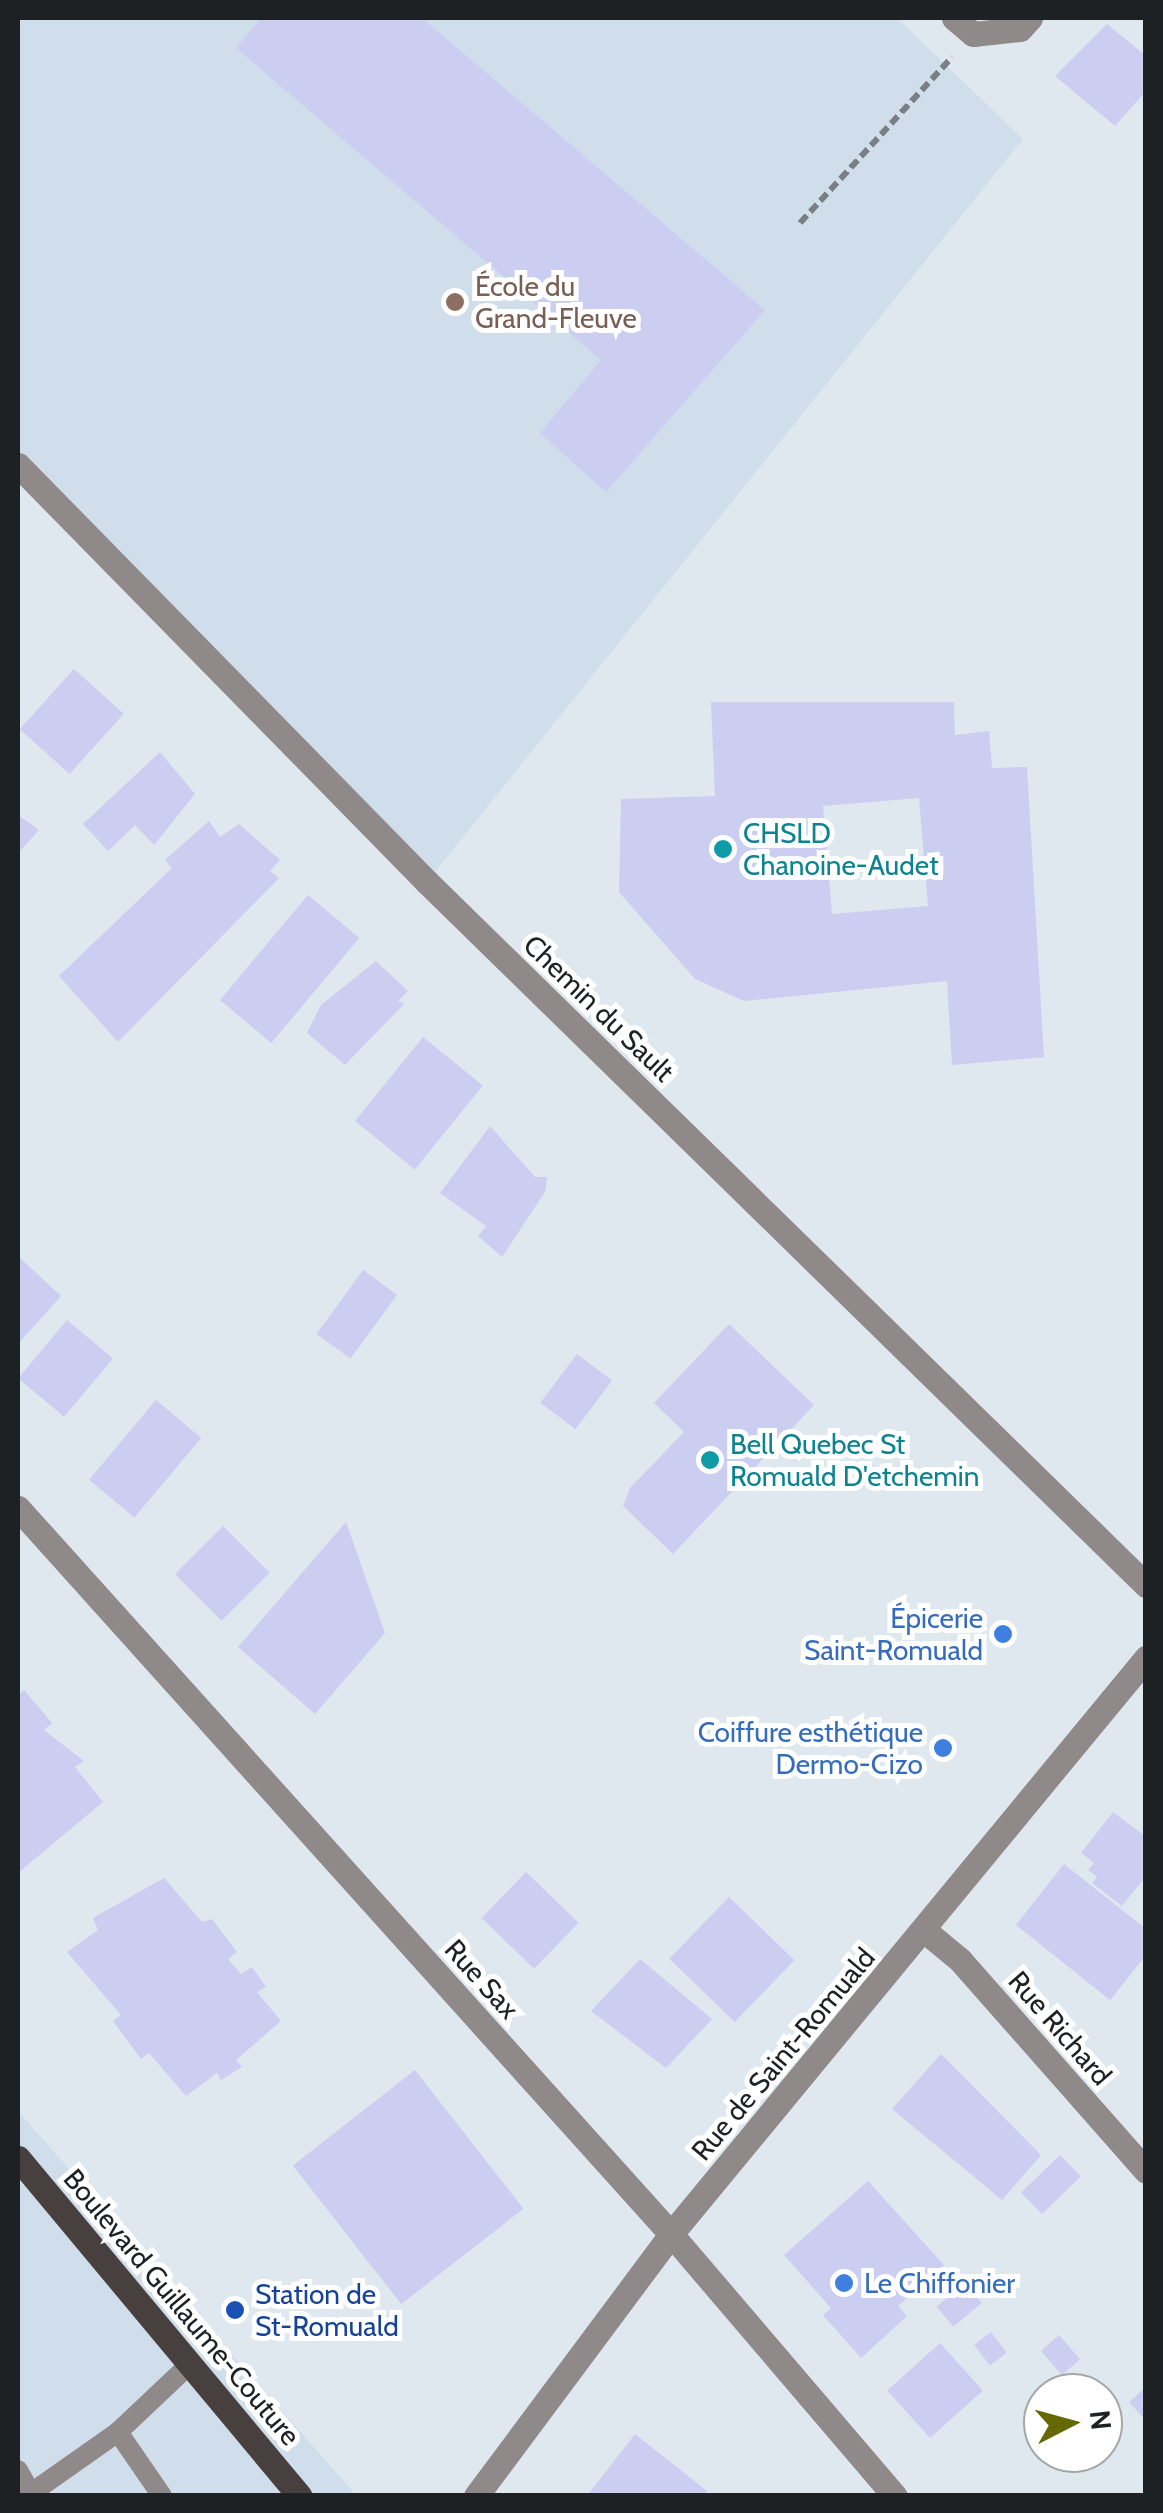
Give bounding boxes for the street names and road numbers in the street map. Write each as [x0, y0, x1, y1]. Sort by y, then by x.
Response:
street label: Chemin du Sault [517, 928, 681, 1088]
street label: Rue Sax [438, 1932, 526, 2026]
street label: Rue de Saint-Romuald [684, 1941, 882, 2167]
street label: Rue Richard [1001, 1964, 1119, 2092]
street label: Boulevard Guillaume-Couture [57, 2162, 307, 2452]

